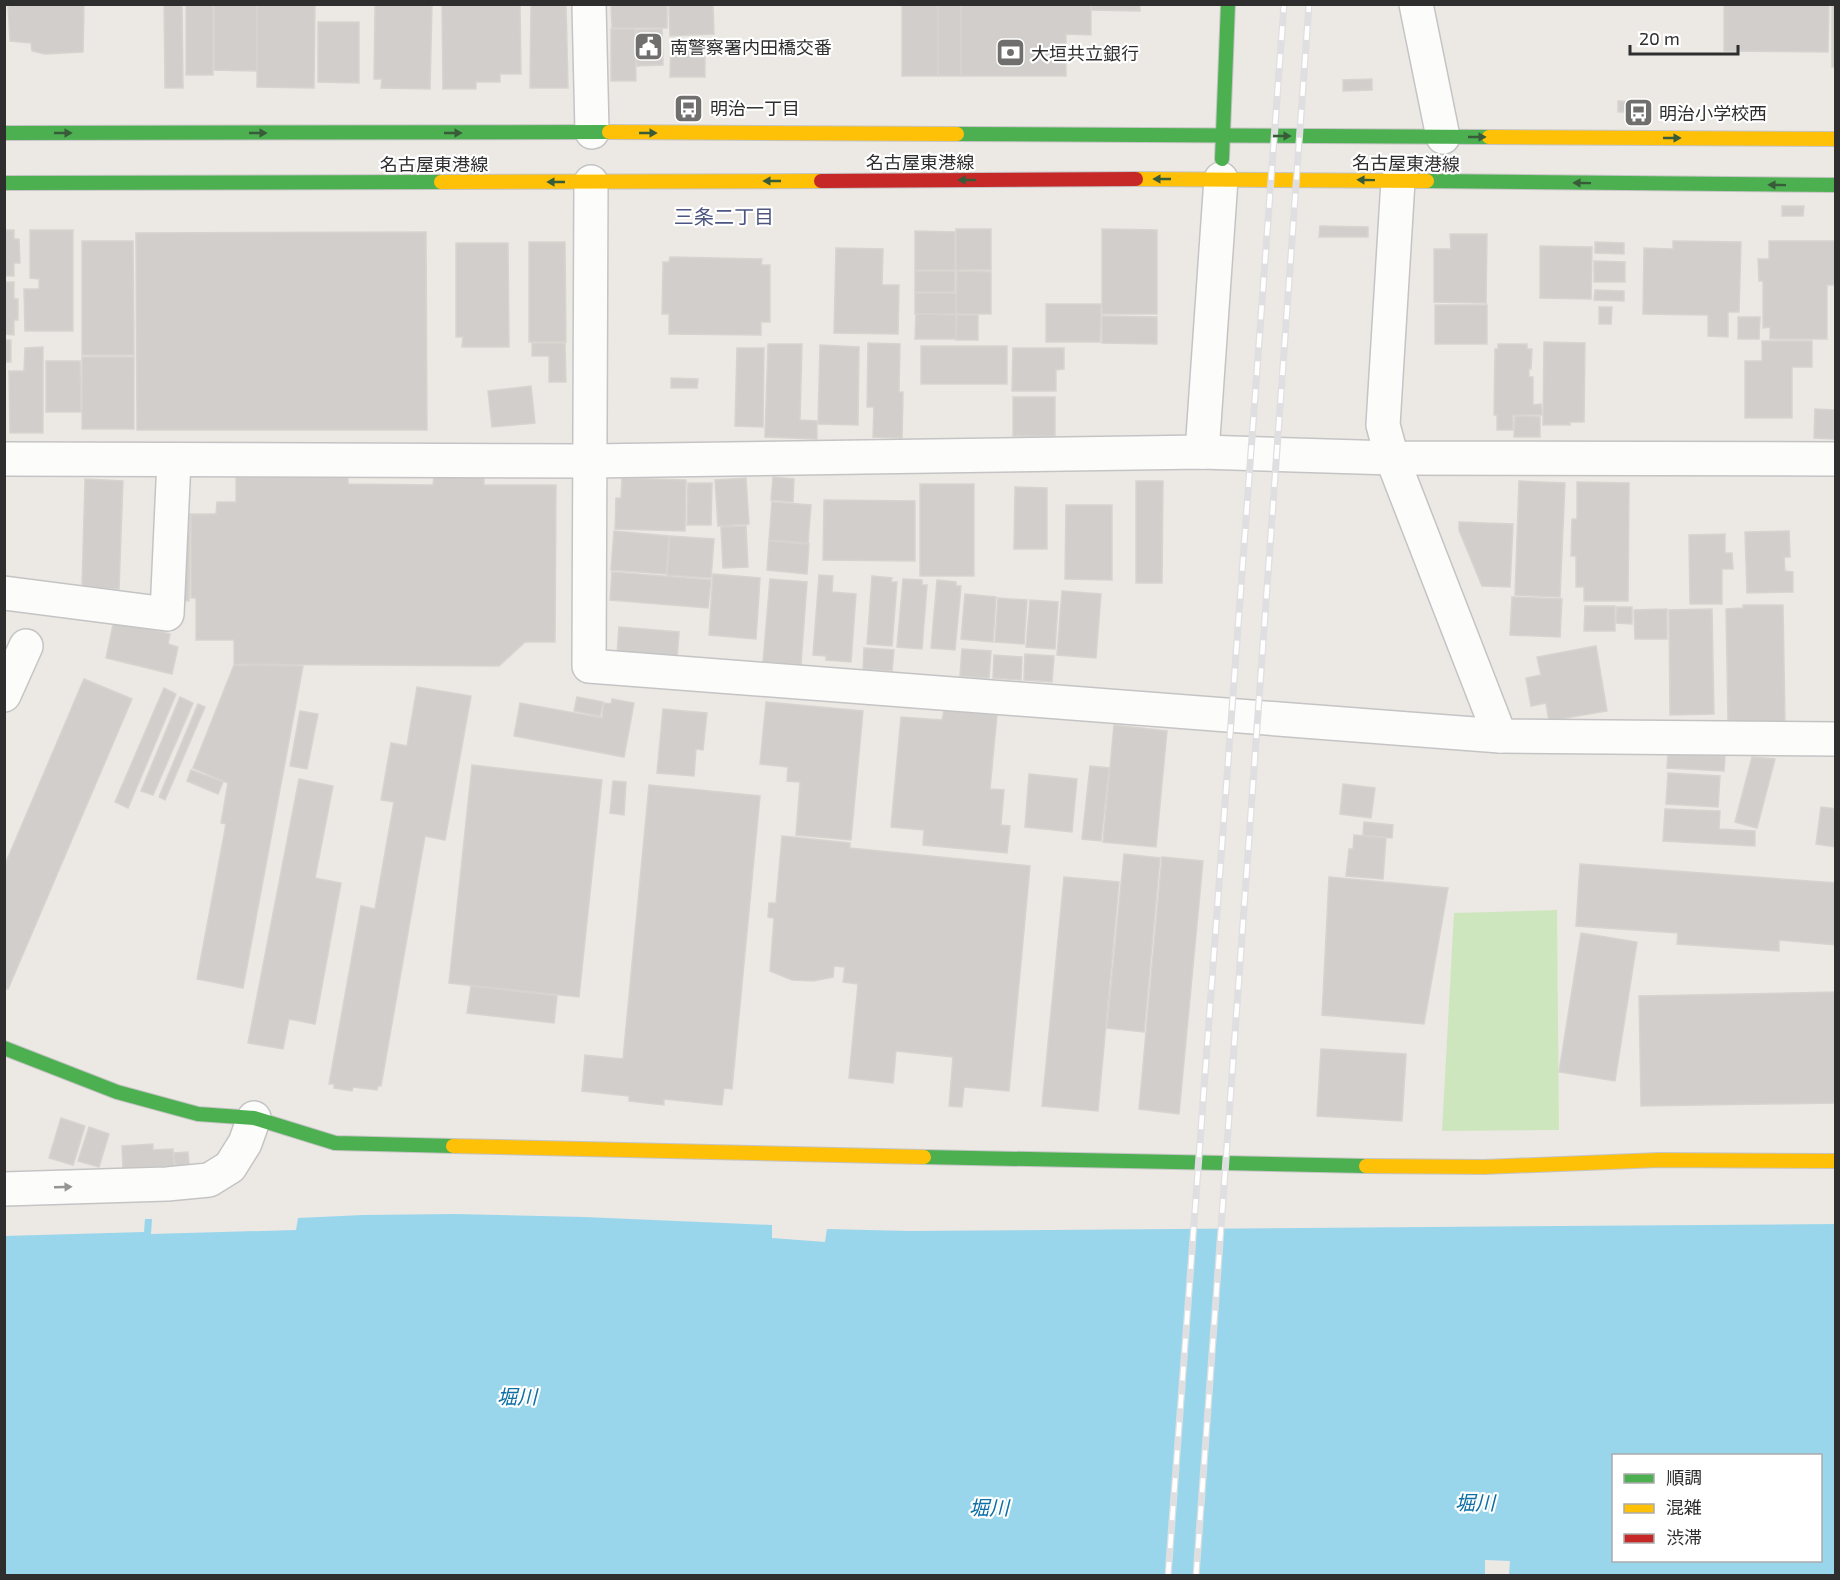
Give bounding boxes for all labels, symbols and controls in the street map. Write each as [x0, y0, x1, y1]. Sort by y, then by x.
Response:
scale bar [1630, 18, 1738, 56]
text: 20 m [1639, 27, 1680, 49]
public building icon: 南警察署内田橋交番 [633, 31, 665, 63]
place label: 南警察署内田橋交番 [670, 36, 832, 58]
bank icon: 大垣共立銀行 [994, 37, 1026, 69]
place label: 大垣共立銀行 [1031, 42, 1139, 64]
bus stop icon: 明治一丁目 [673, 92, 705, 124]
place label: 明治一丁目 [710, 97, 800, 119]
bus stop icon: 明治小学校西 [1622, 97, 1654, 129]
place label: 明治小学校西 [1659, 102, 1767, 124]
one-way arrow [53, 128, 72, 138]
one-way arrow [248, 128, 267, 138]
one-way arrow [443, 128, 462, 138]
one-way arrow [638, 128, 657, 138]
one-way arrow [1272, 131, 1291, 141]
one-way arrow [1467, 132, 1486, 142]
one-way arrow [1662, 133, 1681, 143]
street label: 名古屋東港線 [866, 151, 974, 173]
street label: 名古屋東港線 [1352, 151, 1460, 175]
street label: 名古屋東港線 [380, 153, 488, 175]
one-way arrow [1153, 174, 1172, 184]
one-way arrow [958, 175, 977, 185]
one-way arrow [1357, 175, 1376, 185]
one-way arrow [763, 176, 782, 186]
one-way arrow [547, 177, 566, 187]
one-way arrow [1573, 178, 1592, 188]
one-way arrow [1768, 180, 1787, 190]
district label: 三条二丁目 [674, 204, 774, 228]
one-way arrow [53, 1183, 72, 1192]
water label: 堀川 [497, 1384, 539, 1408]
legend [1612, 1454, 1822, 1562]
text: 順調 [1666, 1466, 1702, 1488]
water label: 堀川 [1455, 1490, 1497, 1514]
water label: 堀川 [969, 1495, 1011, 1519]
text: 混雑 [1666, 1496, 1702, 1518]
text: 渋滞 [1666, 1526, 1702, 1548]

